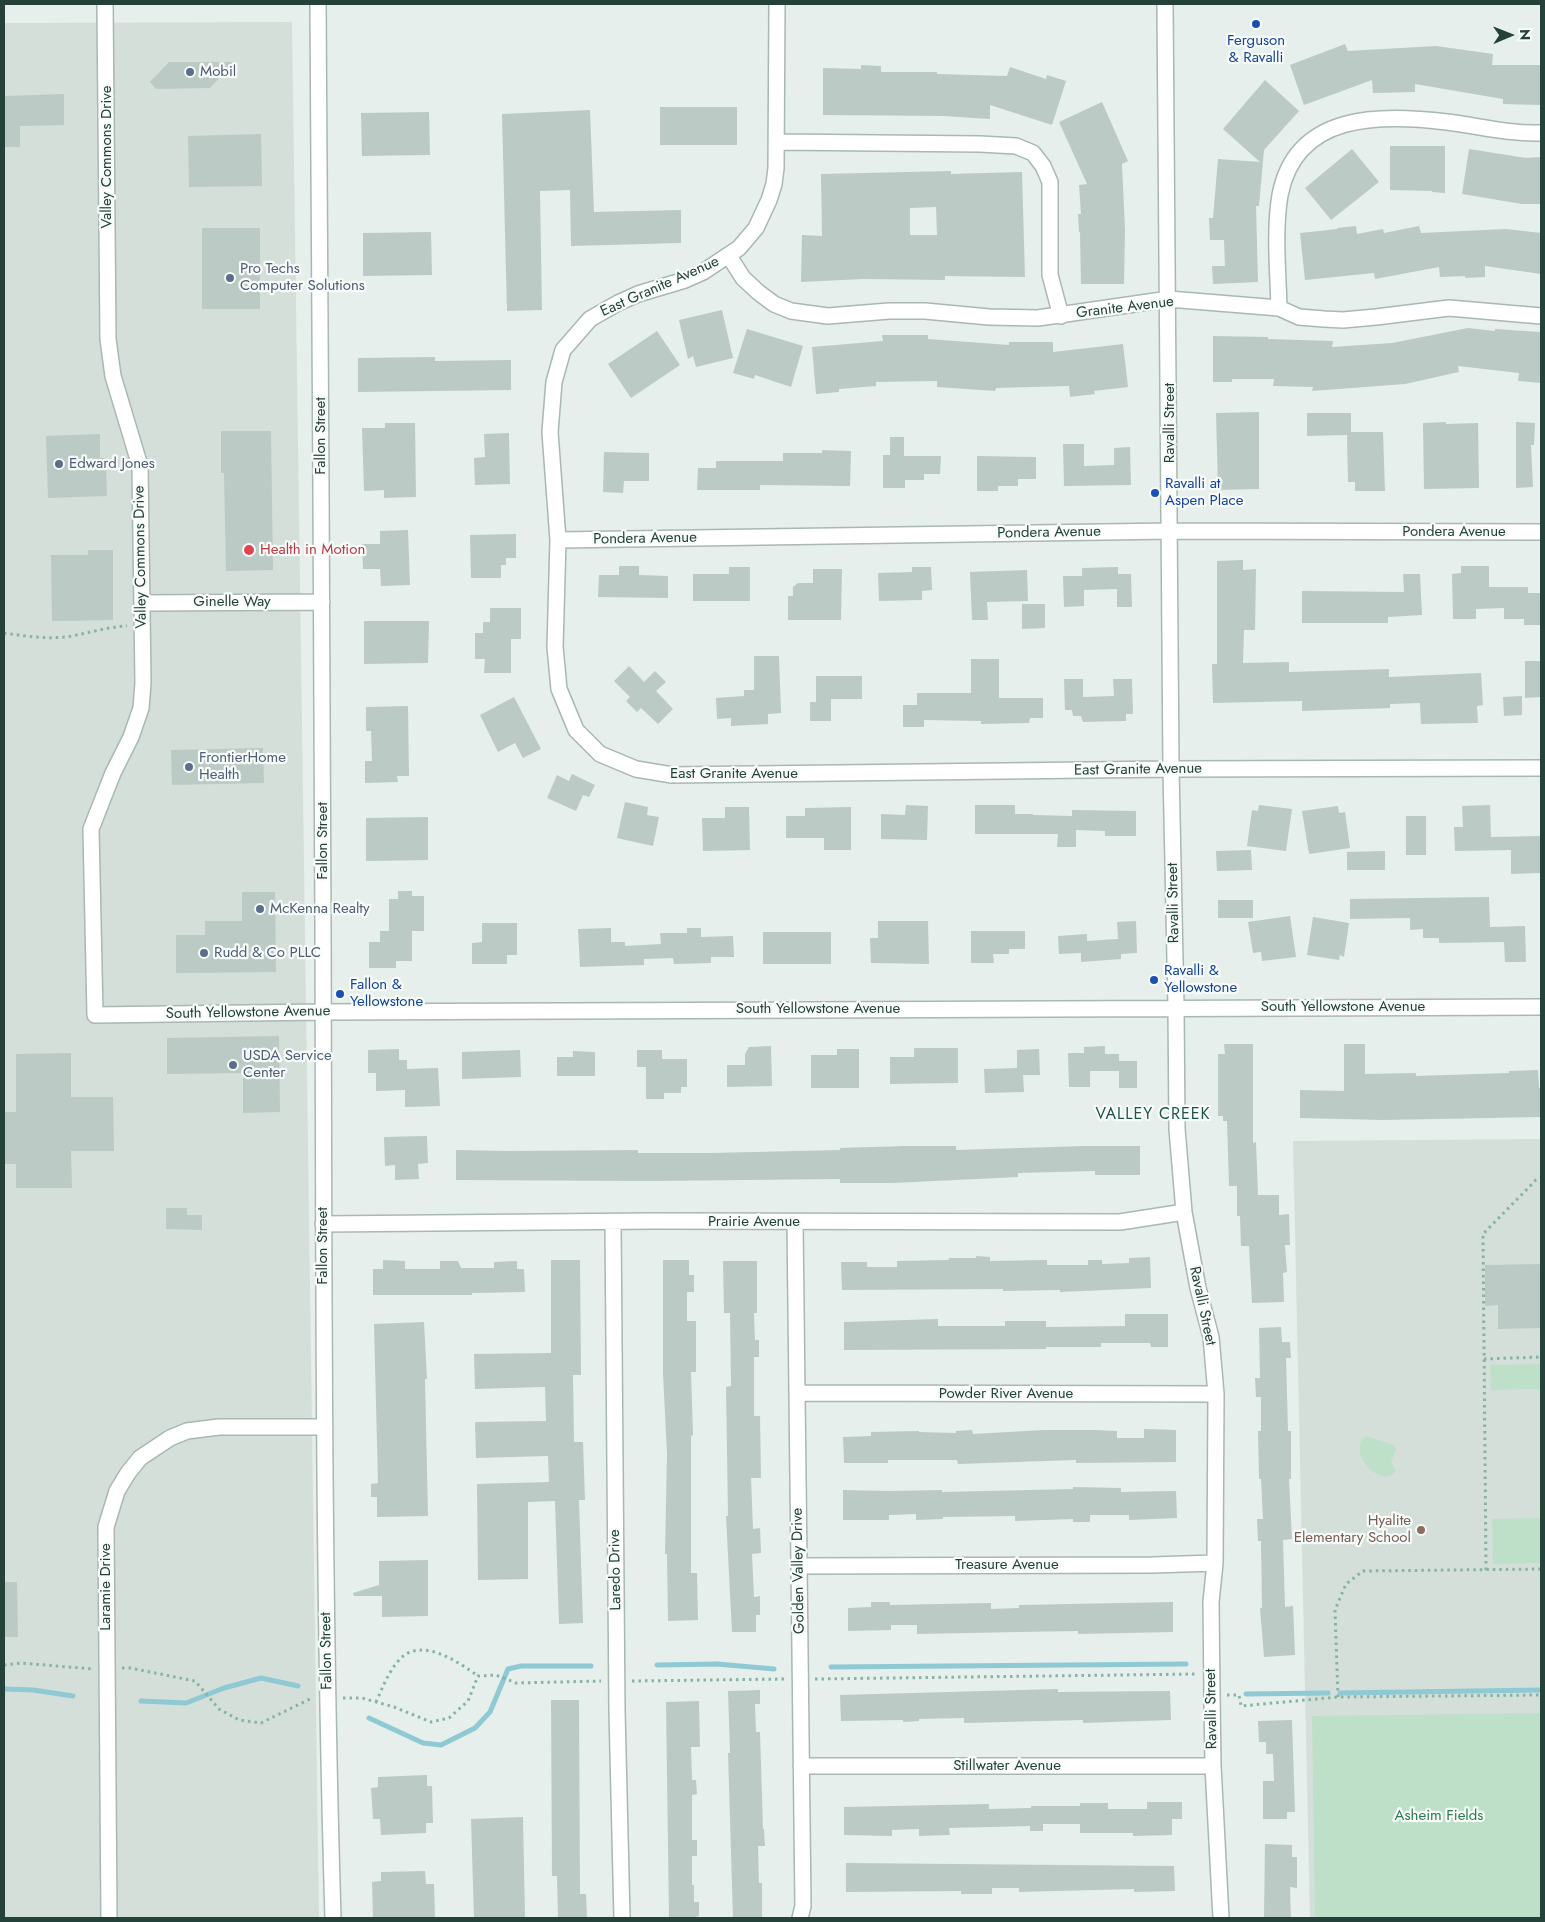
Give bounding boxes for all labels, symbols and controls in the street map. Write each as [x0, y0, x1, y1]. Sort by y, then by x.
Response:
north arrow [1485, 10, 1535, 60]
marker: Ferguson & Ravalli [1250, 18, 1262, 30]
text: N [1515, 29, 1535, 40]
place label: Ferguson & Ravalli [1227, 32, 1285, 67]
place label: Mobil [200, 63, 236, 81]
marker: Mobil [184, 66, 196, 78]
street label: Valley Commons Drive [98, 86, 116, 228]
street label: East Granite Avenue [598, 253, 722, 321]
place label: Pro Techs Computer Solutions [240, 260, 365, 295]
marker: Pro Techs Computer Solutions [224, 272, 236, 284]
street label: Granite Avenue [1075, 293, 1175, 323]
street label: Ravalli Street [1161, 383, 1179, 463]
street label: Fallon Street [312, 397, 330, 475]
place label: Edward Jones [69, 455, 155, 473]
marker: Edward Jones [53, 458, 65, 470]
place label: Ravalli at Aspen Place [1165, 475, 1243, 510]
street label: Valley Commons Drive [131, 485, 151, 629]
marker: Ravalli at Aspen Place [1149, 487, 1161, 499]
street label: Pondera Avenue [997, 523, 1101, 543]
street label: Pondera Avenue [1402, 523, 1506, 541]
street label: Pondera Avenue [593, 529, 697, 549]
place label: Health in Motion [260, 541, 365, 559]
marker: Health in Motion [242, 543, 256, 557]
street label: Ginelle Way [193, 593, 271, 611]
place label: FrontierHome Health [199, 749, 286, 784]
street label: East Granite Avenue [1074, 760, 1202, 780]
marker: FrontierHome Health [183, 761, 195, 773]
street label: East Granite Avenue [670, 765, 798, 783]
street label: Fallon Street [314, 802, 332, 880]
street label: Ravalli Street [1164, 863, 1184, 943]
place label: McKenna Realty [270, 900, 370, 918]
marker: McKenna Realty [254, 903, 266, 915]
place label: Rudd & Co PLLC [214, 944, 321, 962]
marker: Rudd & Co PLLC [198, 947, 210, 959]
place label: Ravalli & Yellowstone [1164, 962, 1237, 997]
marker: Ravalli & Yellowstone [1148, 974, 1160, 986]
place label: Fallon & Yellowstone [350, 976, 423, 1011]
marker: Fallon & Yellowstone [334, 988, 346, 1000]
street label: South Yellowstone Avenue [1261, 998, 1425, 1016]
street label: South Yellowstone Avenue [736, 1000, 900, 1018]
street label: South Yellowstone Avenue [166, 1003, 330, 1023]
place label: USDA Service Center [243, 1047, 332, 1082]
marker: USDA Service Center [227, 1059, 239, 1071]
district label: VALLEY CREEK [1094, 1105, 1212, 1125]
street label: Fallon Street [314, 1207, 332, 1285]
street label: Prairie Avenue [708, 1213, 800, 1231]
street label: Ravalli Street [1185, 1265, 1219, 1347]
street label: Powder River Avenue [939, 1385, 1073, 1403]
street label: Golden Valley Drive [789, 1508, 809, 1634]
place label: Hyalite Elementary School [1294, 1512, 1411, 1547]
marker: Hyalite Elementary School [1415, 1524, 1427, 1536]
street label: Laredo Drive [606, 1529, 626, 1611]
street label: Laramie Drive [97, 1543, 115, 1631]
street label: Treasure Avenue [955, 1556, 1059, 1574]
street label: Fallon Street [317, 1612, 337, 1690]
street label: Ravalli Street [1202, 1669, 1222, 1749]
street label: Stillwater Avenue [953, 1757, 1061, 1775]
park label: Asheim Fields [1395, 1807, 1483, 1825]

